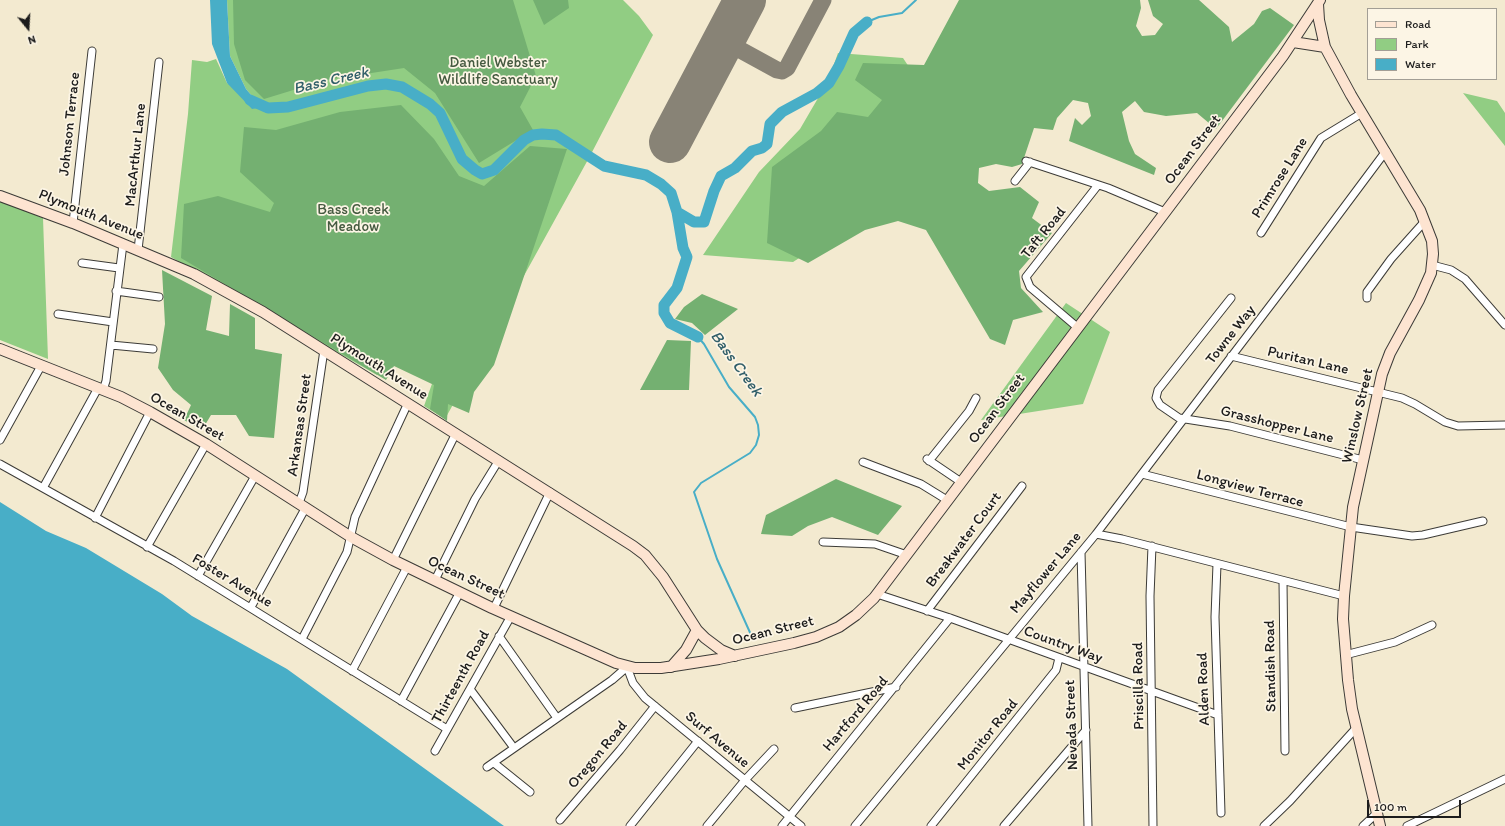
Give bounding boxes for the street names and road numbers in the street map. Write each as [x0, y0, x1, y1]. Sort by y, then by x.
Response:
street label: Johnson Terrace [56, 71, 84, 177]
street label: MacArthur Lane [122, 102, 150, 208]
street label: Ocean Street [1161, 111, 1225, 189]
street label: Primrose Lane [1248, 134, 1312, 222]
street label: Plymouth Avenue [36, 186, 146, 244]
street label: Taft Road [1018, 203, 1070, 263]
street label: Towne Way [1202, 302, 1260, 368]
street label: Plymouth Avenue [327, 330, 431, 404]
street label: Puritan Lane [1266, 343, 1350, 379]
street label: Winslow Street [1338, 367, 1378, 465]
street label: Ocean Street [965, 370, 1029, 448]
street label: Arkansas Street [284, 373, 316, 477]
street label: Ocean Street [146, 388, 228, 446]
street label: Grasshopper Lane [1218, 402, 1336, 448]
street label: Longview Terrace [1194, 466, 1306, 512]
street label: Breakwater Court [922, 489, 1006, 591]
street label: Mayflower Lane [1006, 528, 1086, 618]
street label: Foster Avenue [189, 550, 275, 612]
street label: Ocean Street [424, 552, 508, 604]
street label: Ocean Street [730, 612, 816, 650]
street label: Standish Road [1261, 620, 1281, 712]
street label: Country Way [1021, 622, 1105, 668]
street label: Thirteenth Road [428, 627, 494, 727]
street label: Priscilla Road [1129, 642, 1149, 730]
street label: Alden Road [1194, 652, 1214, 726]
street label: Hartford Road [819, 673, 893, 755]
street label: Nevada Street [1061, 679, 1083, 771]
street label: Monitor Road [954, 696, 1022, 774]
street label: Surf Avenue [681, 708, 753, 772]
street label: Oregon Road [564, 717, 632, 793]

